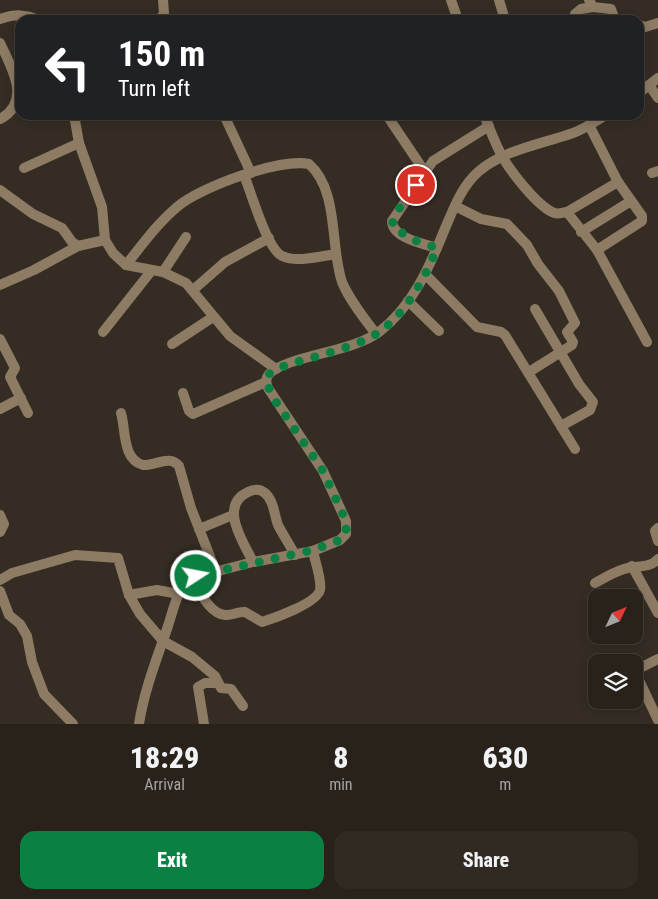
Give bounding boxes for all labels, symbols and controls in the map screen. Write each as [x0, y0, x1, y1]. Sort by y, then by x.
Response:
text: 150 m [118, 34, 205, 75]
icon: left [35, 35, 100, 100]
text: Turn left [118, 76, 190, 101]
pin [395, 164, 437, 206]
icon: arrive [402, 171, 430, 199]
position arrow [169, 549, 221, 601]
north arrow [588, 589, 642, 644]
map controls [588, 589, 643, 709]
button: layers [588, 654, 643, 709]
text: 18:29 [130, 740, 199, 775]
text: 8 [333, 740, 348, 775]
text: 630 [482, 740, 528, 775]
text: Arrival [144, 775, 185, 794]
text: min [329, 775, 353, 794]
text: m [499, 775, 511, 794]
button: Exit [20, 831, 324, 889]
button: Share [334, 831, 638, 889]

